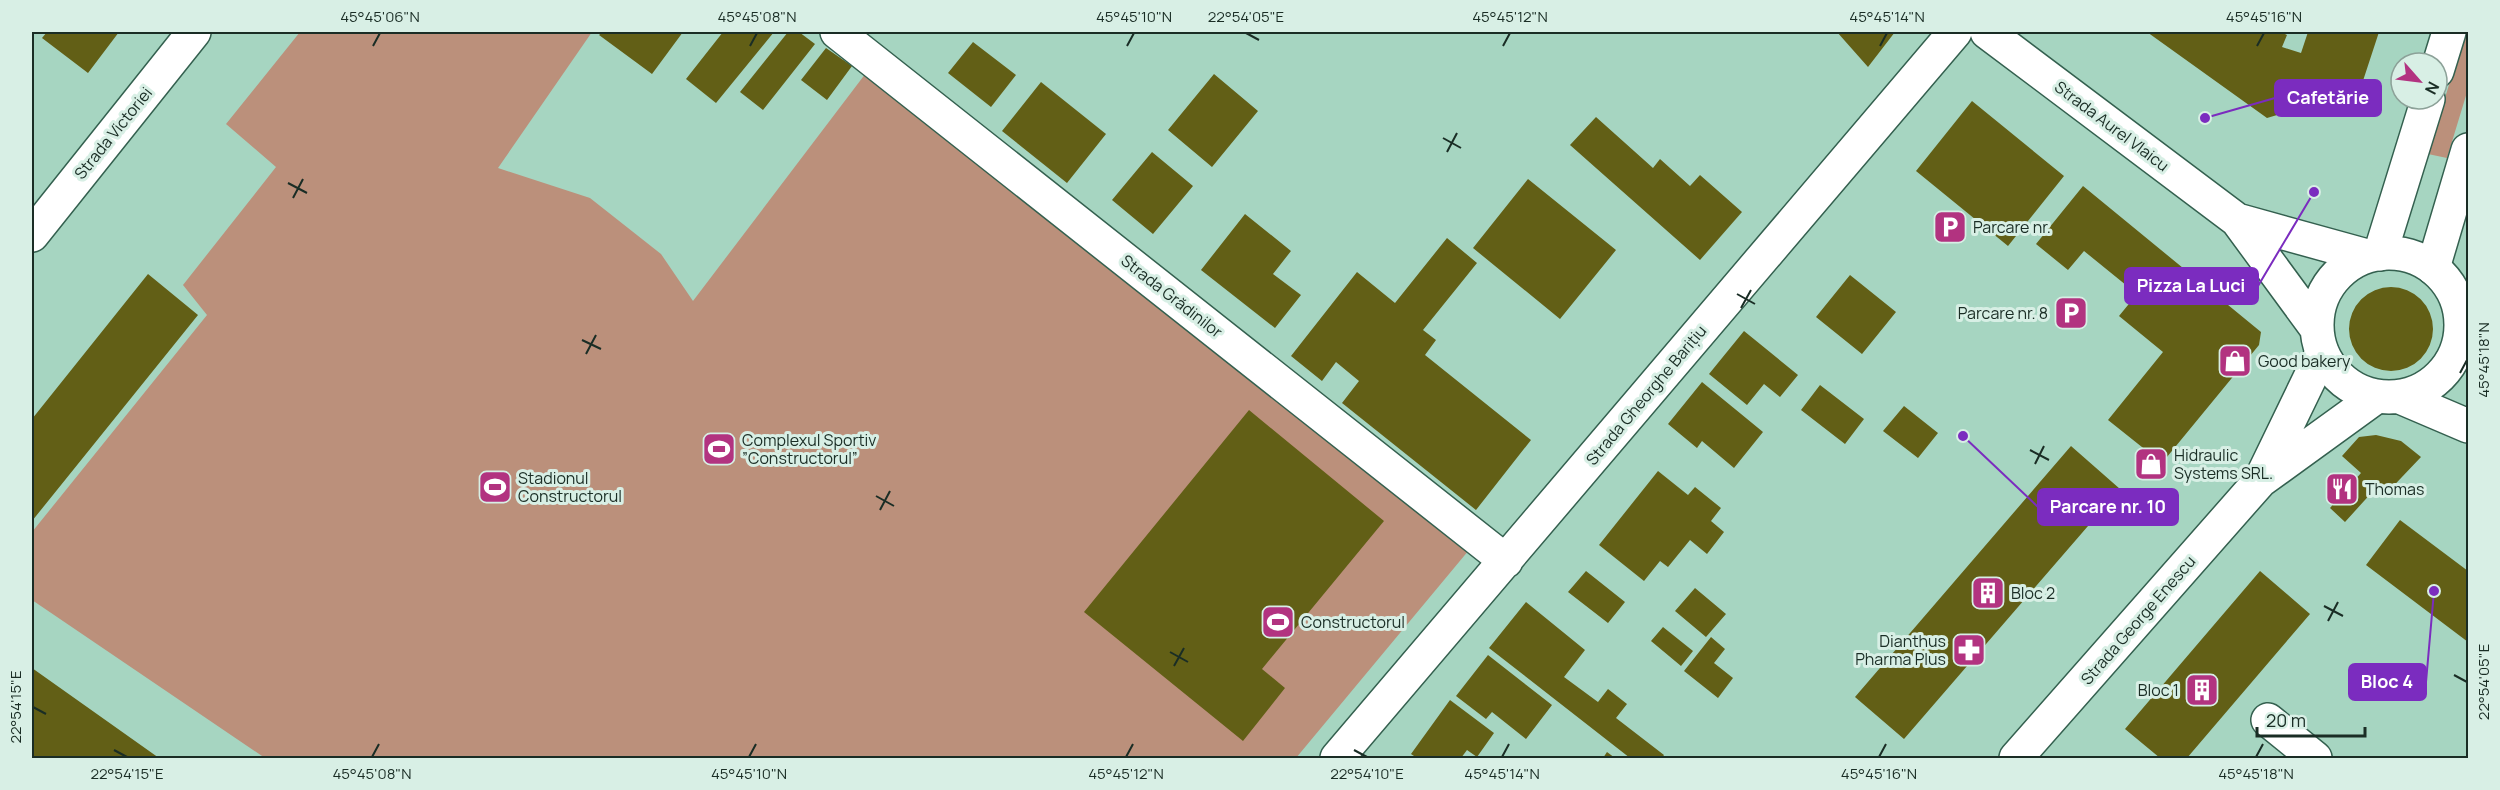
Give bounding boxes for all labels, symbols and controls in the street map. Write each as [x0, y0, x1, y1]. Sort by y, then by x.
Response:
text: 45°45'06"N [340, 6, 420, 27]
text: 45°45'08"N [718, 6, 796, 27]
text: 45°45'10"N [1096, 6, 1172, 27]
text: 22°54'05"E [1208, 6, 1284, 27]
text: 45°45'12"N [1472, 6, 1548, 27]
text: 45°45'14"N [1849, 6, 1925, 27]
text: 45°45'16"N [2226, 6, 2302, 27]
north arrow [2389, 51, 2449, 111]
street label: Strada Aurel Vlaicu [2050, 76, 2174, 176]
text: N [2420, 78, 2445, 98]
callout: Cafetărie [2275, 80, 2381, 116]
street label: Strada Victoriei [69, 82, 157, 184]
text: Cafetărie [2287, 85, 2369, 109]
parking icon: Parcare nr. [1932, 209, 1968, 245]
place label: Parcare nr. [1973, 216, 2051, 238]
street label: Strada Grădinilor [1117, 249, 1228, 343]
callout: Pizza La Luci [2125, 268, 2258, 304]
text: Pizza La Luci [2137, 273, 2245, 297]
parking icon: Parcare nr. 8 [2053, 295, 2089, 331]
place label: Parcare nr. 8 [1958, 302, 2048, 324]
street label: Strada Gheorghe Barițiu [1581, 320, 1711, 470]
text: 45°45'18"N [2473, 322, 2494, 398]
shop icon: Good bakery [2217, 343, 2253, 379]
place label: Good bakery [2258, 350, 2351, 372]
place label: Complexul Sportiv ”Constructorul” [742, 429, 876, 469]
sports icon: Complexul Sportiv ”Constructorul” [701, 431, 737, 467]
place label: Hidraulic Systems SRL. [2174, 444, 2273, 484]
shop icon: Hidraulic Systems SRL. [2133, 446, 2169, 482]
place label: Stadionul Constructorul [518, 467, 622, 507]
sports icon: Stadionul Constructorul [477, 469, 513, 505]
restaurant icon: Thomas [2324, 471, 2360, 507]
place label: Thomas [2365, 478, 2424, 500]
callout: Parcare nr. 10 [2038, 489, 2178, 525]
text: Parcare nr. 10 [2050, 494, 2166, 518]
street label: Strada George Enescu [2076, 551, 2200, 689]
building icon: Bloc 2 [1970, 575, 2006, 611]
place label: Bloc 2 [2011, 582, 2055, 604]
sports icon: Constructorul [1260, 604, 1296, 640]
place label: Constructorul [1301, 611, 1405, 633]
place label: Dianthus Pharma Plus [1855, 630, 1946, 670]
pharmacy icon: Dianthus Pharma Plus [1951, 632, 1987, 668]
text: 22°54'05"E [2473, 644, 2494, 720]
callout: Bloc 4 [2349, 664, 2426, 700]
text: Bloc 4 [2361, 669, 2413, 693]
text: 22°54'15"E [5, 670, 26, 744]
building icon: Bloc 1 [2184, 672, 2220, 708]
place label: Bloc 1 [2138, 679, 2179, 701]
scale bar [2257, 700, 2365, 738]
text: 20 m [2266, 708, 2306, 732]
text: 22°54'15"E [90, 763, 164, 784]
text: 45°45'08"N [333, 763, 411, 784]
text: 45°45'10"N [711, 763, 787, 784]
text: 45°45'12"N [1088, 763, 1164, 784]
text: 22°54'10"E [1330, 763, 1404, 784]
text: 45°45'14"N [1464, 763, 1540, 784]
text: 45°45'16"N [1841, 763, 1917, 784]
text: 45°45'18"N [2218, 763, 2294, 784]

